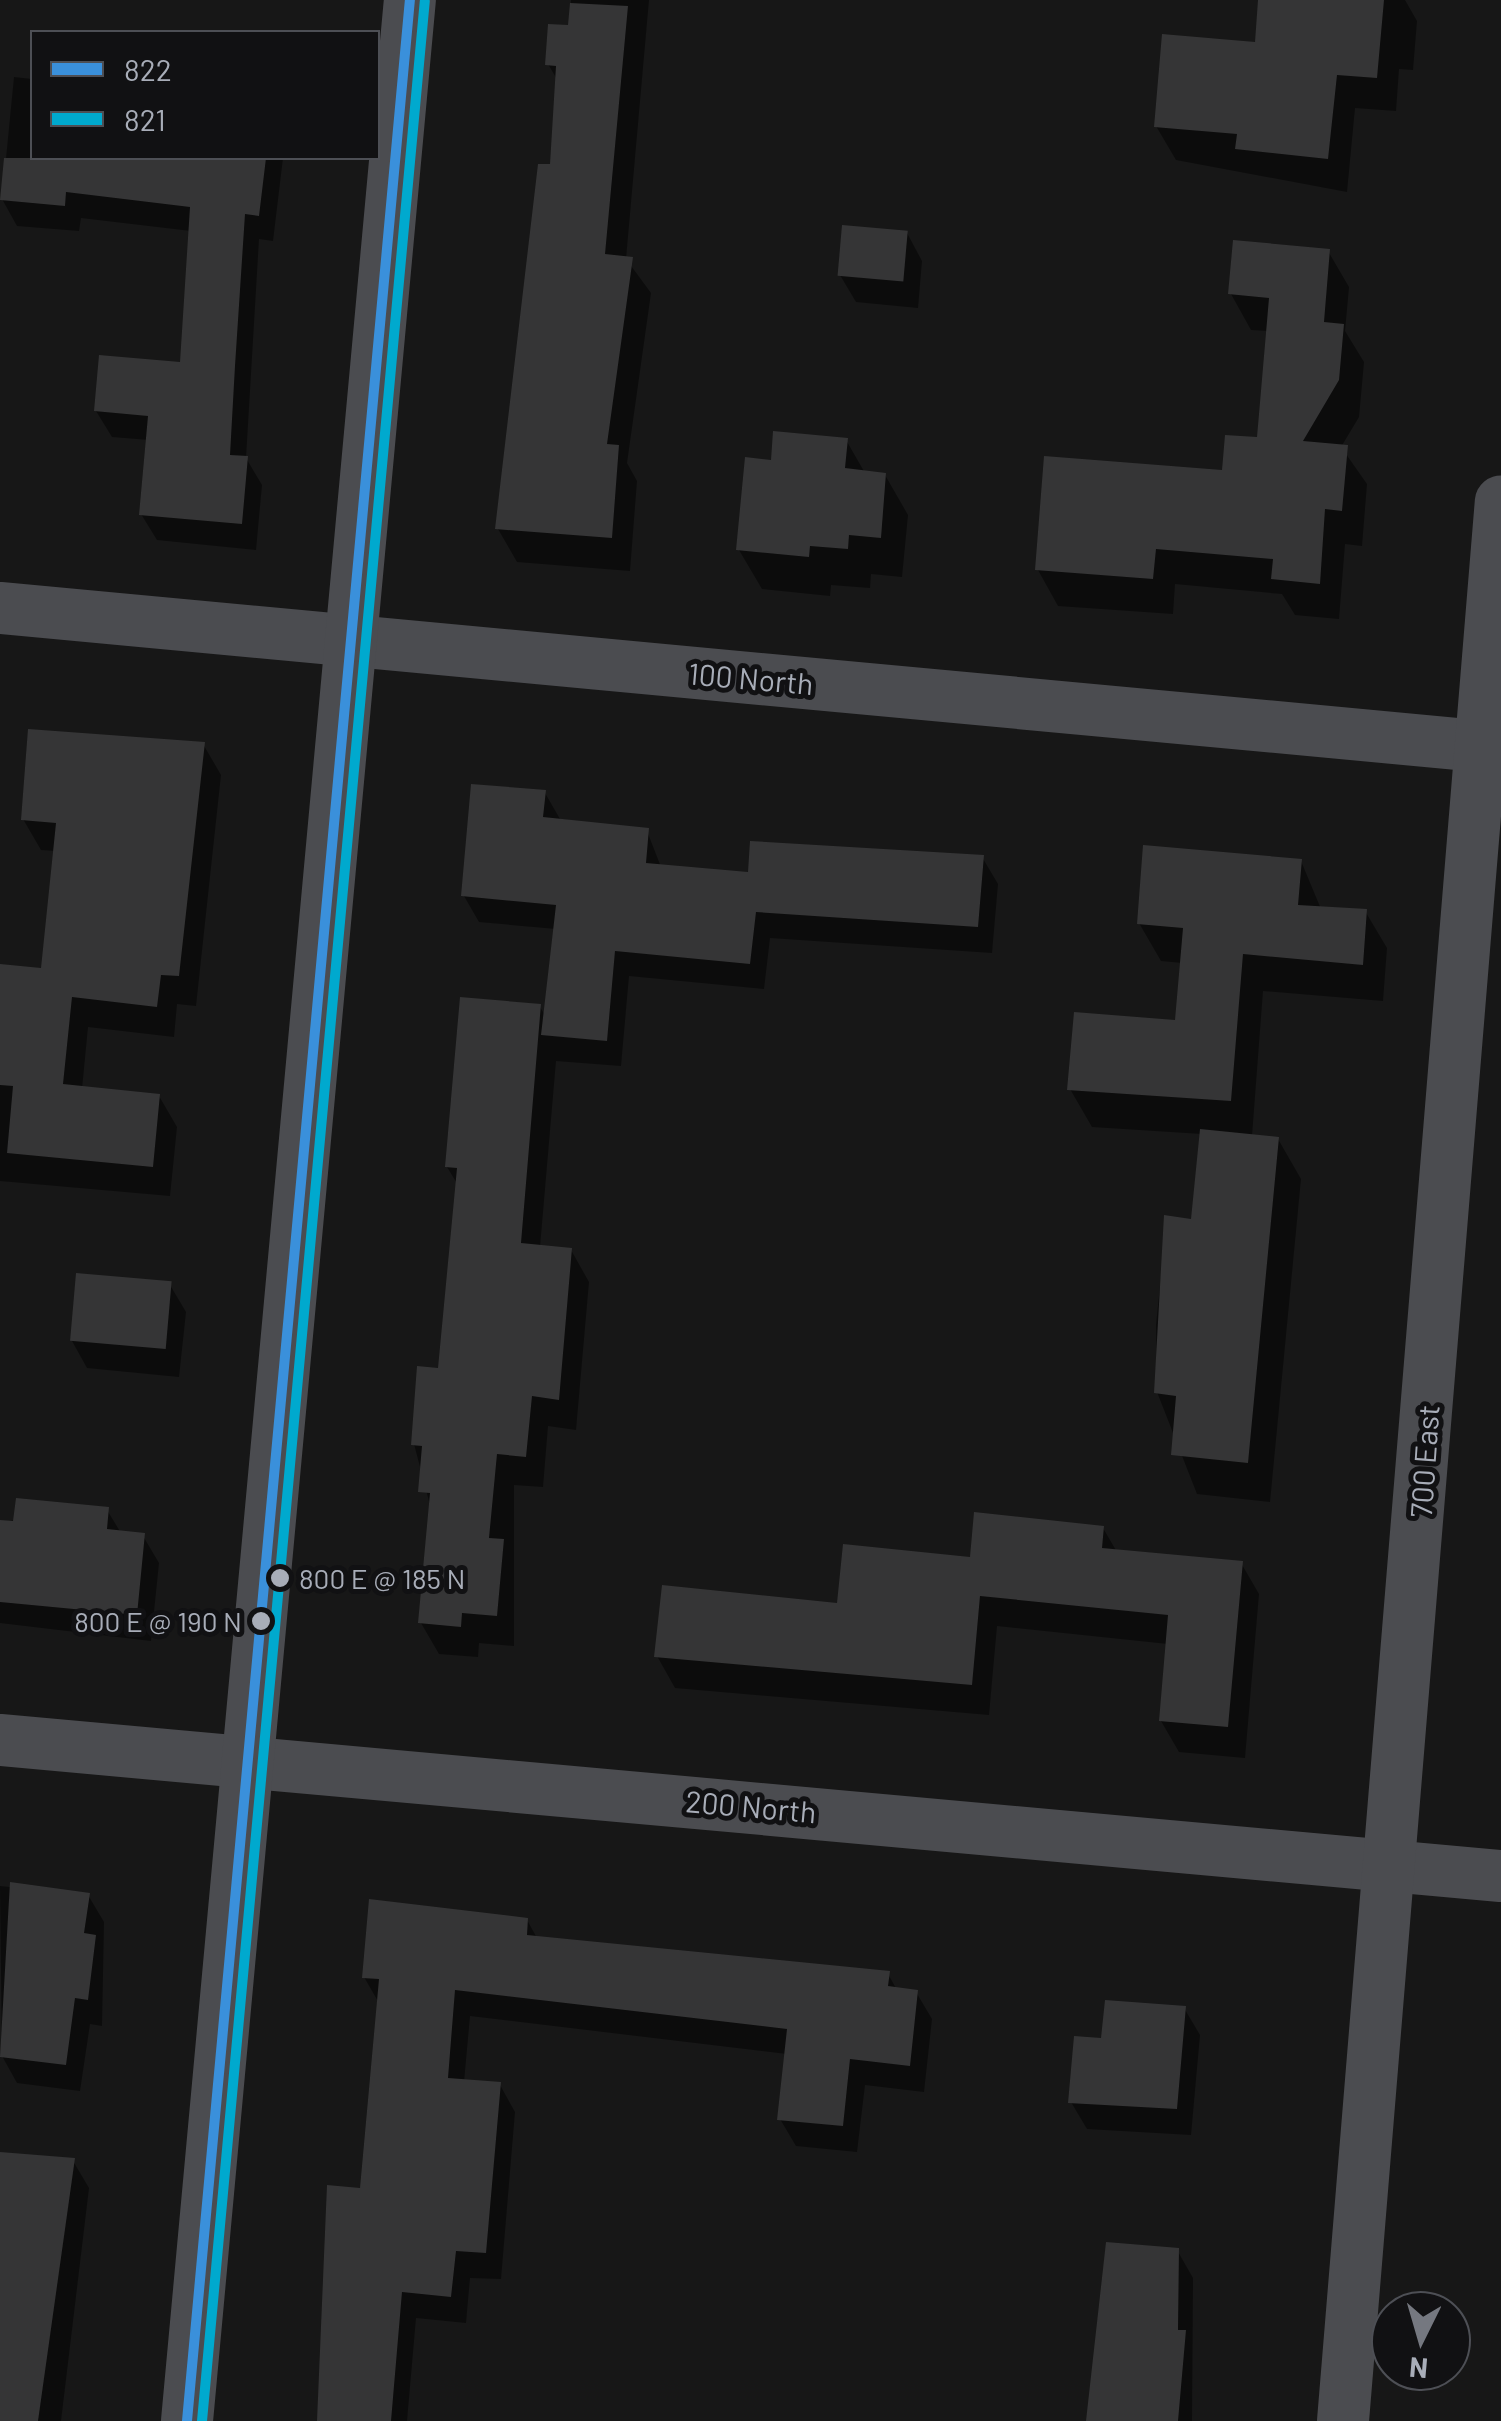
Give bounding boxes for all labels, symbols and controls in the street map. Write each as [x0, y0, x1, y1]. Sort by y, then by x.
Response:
legend [30, 30, 380, 160]
text: 822 [124, 51, 172, 87]
text: 821 [124, 101, 166, 137]
street label: 100 North [687, 655, 815, 701]
street label: 700 East [1402, 1403, 1446, 1519]
place label: 800 E @ 185 N [299, 1561, 465, 1595]
marker: 800 E @ 185 N [270, 1568, 290, 1588]
place label: 800 E @ 190 N [74, 1604, 242, 1638]
marker: 800 E @ 190 N [251, 1611, 271, 1631]
street label: 200 North [684, 1782, 818, 1830]
north arrow [1371, 2291, 1471, 2391]
text: N [1408, 2351, 1429, 2387]

